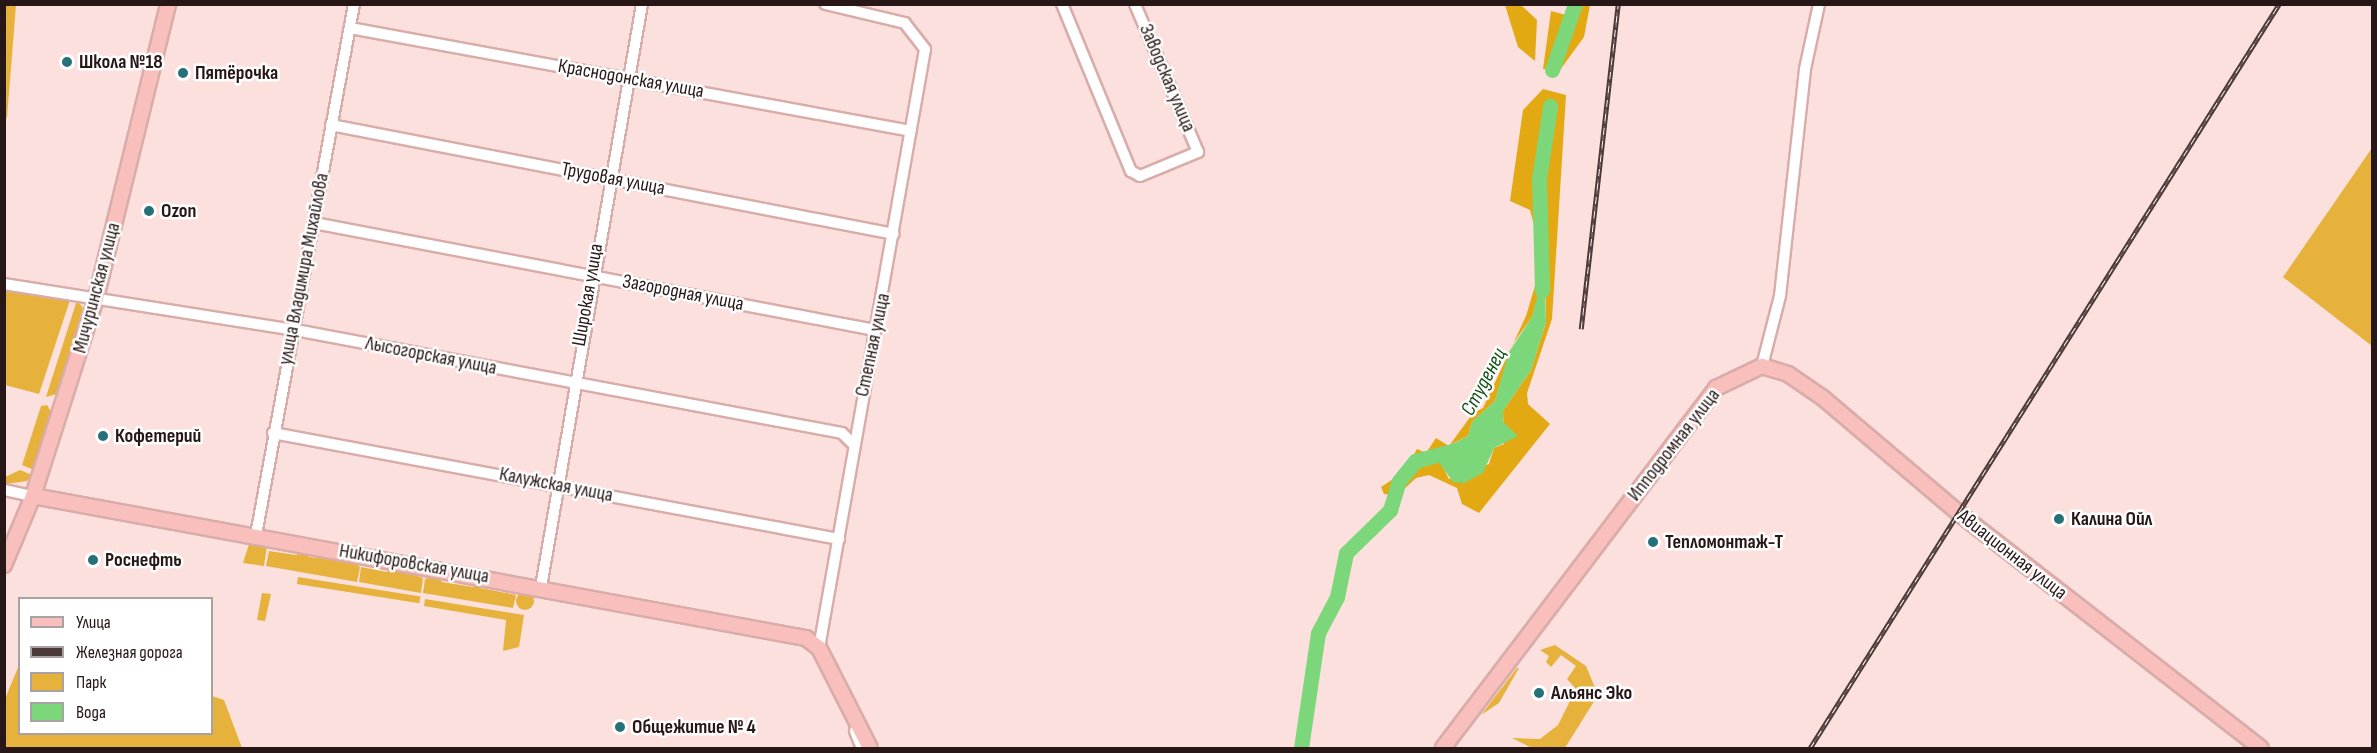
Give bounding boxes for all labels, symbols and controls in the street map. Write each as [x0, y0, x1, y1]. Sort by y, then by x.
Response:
street label: Заводская улица [1134, 21, 1200, 135]
place label: Школа №18 [79, 50, 163, 74]
street label: Краснодонская улица [556, 54, 706, 104]
marker: Школа №18 [60, 55, 74, 69]
place label: Пятёрочка [195, 61, 278, 85]
marker: Пятёрочка [176, 66, 190, 80]
street label: Трудовая улица [559, 157, 667, 201]
street label: улица Владимира Михайлова [274, 171, 334, 367]
place label: Ozon [161, 199, 196, 223]
marker: Ozon [142, 204, 156, 218]
street label: Мичуринская улица [68, 220, 126, 356]
street label: Широкая улица [567, 242, 609, 348]
street label: Загородная улица [620, 269, 746, 317]
street label: Степная улица [850, 291, 896, 399]
street label: Лысогорская улица [363, 332, 499, 380]
water label: Студенец [1456, 344, 1512, 420]
street label: Ипподромная улица [1623, 384, 1725, 506]
place label: Кофетерий [115, 424, 201, 448]
marker: Кофетерий [96, 429, 110, 443]
street label: Калужская улица [497, 462, 615, 508]
street label: Авиационная улица [1952, 505, 2072, 605]
place label: Калина Ойл [2071, 507, 2152, 531]
marker: Калина Ойл [2052, 512, 2066, 526]
place label: Тепломонтаж-Т [1665, 530, 1783, 554]
marker: Тепломонтаж-Т [1646, 535, 1660, 549]
street label: Никифоровская улица [337, 539, 491, 589]
place label: Роснефть [105, 548, 182, 572]
marker: Роснефть [86, 553, 100, 567]
legend [18, 597, 213, 735]
text: Улица [76, 612, 111, 633]
text: Железная дорога [76, 642, 183, 663]
text: Парк [76, 672, 106, 693]
place label: Альянс Эко [1551, 681, 1632, 705]
marker: Альянс Эко [1532, 686, 1546, 700]
text: Вода [76, 702, 106, 723]
place label: Общежитие № 4 [632, 715, 756, 739]
marker: Общежитие № 4 [613, 720, 627, 734]

